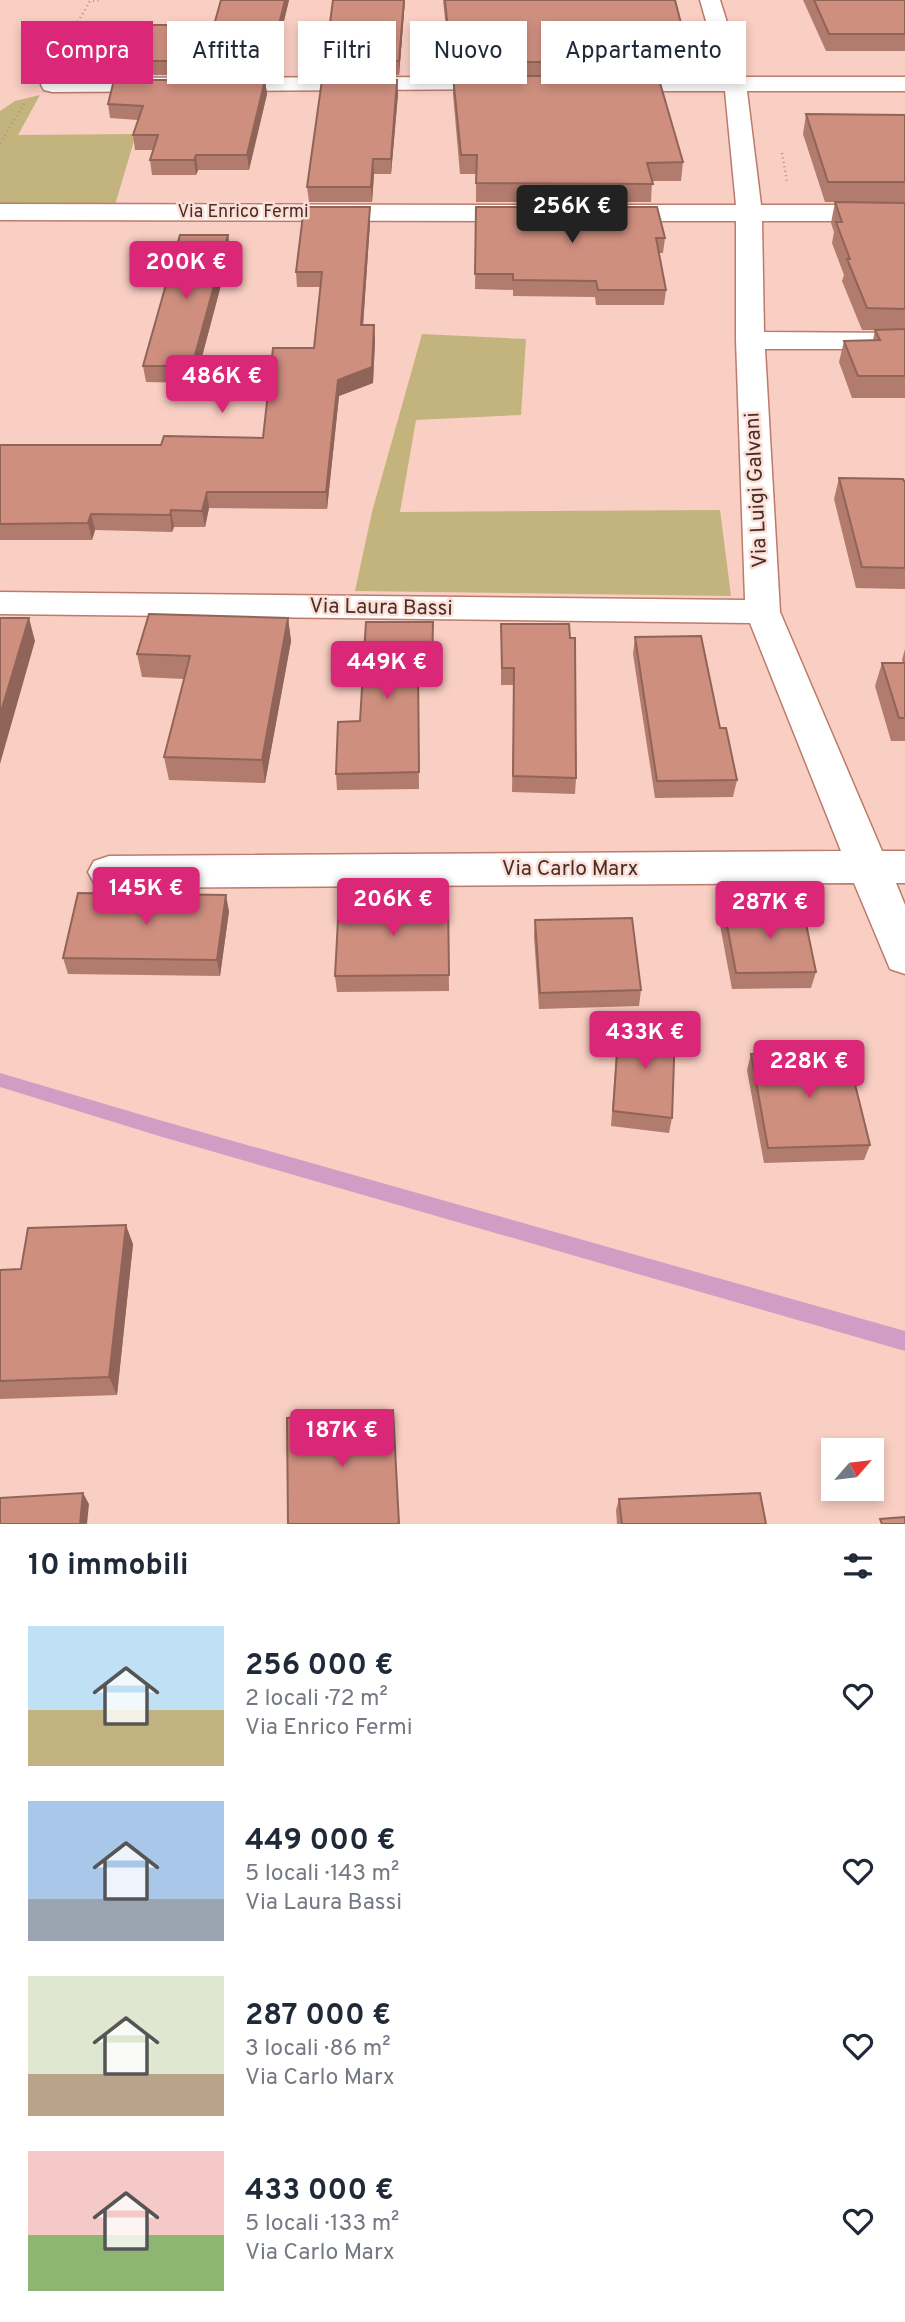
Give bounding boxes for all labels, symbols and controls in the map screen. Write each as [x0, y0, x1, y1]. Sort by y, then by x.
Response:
chip: Compra [21, 21, 153, 84]
chip: Affitta [167, 21, 284, 84]
chip: Filtri [298, 21, 396, 84]
chip: Nuovo [410, 21, 527, 84]
chip: Appartamento [541, 21, 746, 84]
pin: 256K € [515, 186, 629, 245]
text: 256K € [533, 193, 611, 222]
street label: Via Enrico Fermi [177, 201, 309, 224]
pin: 200K € [129, 242, 243, 301]
text: 200K € [145, 249, 227, 278]
pin: 486K € [165, 356, 279, 415]
text: 486K € [182, 363, 262, 392]
street label: Via Luigi Galvani [739, 411, 775, 569]
street label: Via Laura Bassi [309, 593, 453, 623]
pin: 449K € [330, 642, 444, 701]
text: 449K € [347, 649, 427, 678]
street label: Via Carlo Marx [502, 856, 638, 883]
pin: 145K € [89, 867, 203, 927]
text: 145K € [109, 875, 183, 904]
pin: 206K € [336, 878, 450, 938]
pin: 287K € [713, 881, 827, 941]
text: 206K € [353, 886, 433, 915]
text: 287K € [732, 889, 808, 918]
pin: 433K € [588, 1012, 702, 1071]
text: 433K € [606, 1019, 684, 1048]
pin: 228K € [752, 1040, 866, 1100]
text: 228K € [769, 1048, 849, 1077]
pin: 187K € [285, 1410, 399, 1469]
text: 187K € [306, 1417, 378, 1446]
north arrow [821, 1438, 884, 1502]
map controls [821, 1438, 884, 1501]
icon: filters [839, 1547, 877, 1585]
text: 10 immobili [28, 1548, 189, 1585]
text: 256 000 € [245, 1648, 394, 1685]
icon: home [84, 1654, 168, 1738]
icon: heart [839, 1677, 877, 1715]
text: 2 locali · 72 m² [245, 1685, 388, 1714]
text: Via Enrico Fermi [245, 1714, 413, 1743]
text: 449 000 € [245, 1823, 395, 1860]
icon: home [84, 1829, 168, 1913]
icon: heart [839, 1852, 877, 1890]
text: 5 locali · 143 m² [245, 1860, 399, 1889]
text: Via Laura Bassi [245, 1889, 402, 1918]
text: 287 000 € [245, 1998, 391, 2035]
icon: home [84, 2004, 168, 2088]
icon: heart [839, 2027, 877, 2065]
text: 3 locali · 86 m² [245, 2035, 391, 2064]
text: Via Carlo Marx [245, 2064, 395, 2093]
text: 433 000 € [245, 2173, 394, 2210]
icon: home [84, 2179, 168, 2263]
icon: heart [839, 2202, 877, 2240]
text: 5 locali · 133 m² [245, 2210, 399, 2239]
text: Via Carlo Marx [245, 2239, 395, 2268]

